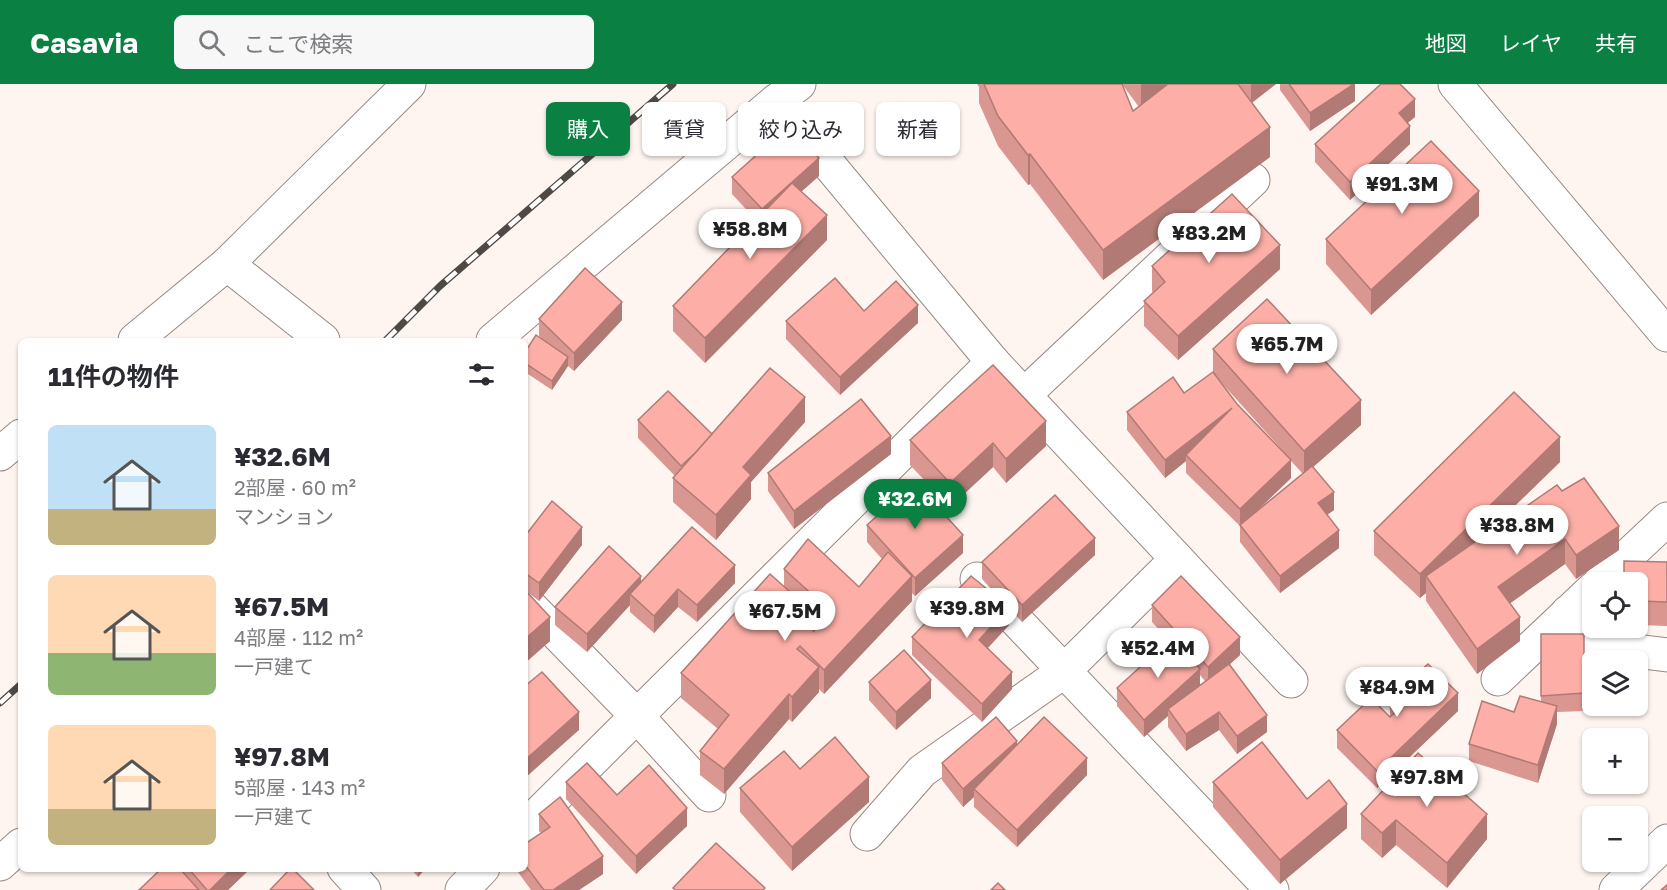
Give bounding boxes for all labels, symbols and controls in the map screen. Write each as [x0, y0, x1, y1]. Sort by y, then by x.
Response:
search box [174, 15, 594, 69]
text: Casavia [30, 26, 138, 59]
icon: search [195, 26, 228, 59]
text: ここで検索 [243, 30, 353, 57]
text: 地図 [1425, 30, 1467, 56]
text: レイヤ [1500, 30, 1562, 56]
text: 共有 [1595, 30, 1637, 56]
chip: 購入 [546, 102, 630, 156]
chip: 賃貸 [642, 102, 726, 156]
chip: 絞り込み [738, 102, 864, 156]
chip: 新着 [876, 102, 960, 156]
pin: ¥91.3M [1353, 164, 1451, 215]
text: ¥91.3M [1366, 171, 1438, 195]
pin: ¥58.8M [701, 209, 799, 260]
pin: ¥83.2M [1160, 213, 1258, 264]
text: ¥58.8M [712, 216, 788, 240]
text: ¥83.2M [1172, 220, 1246, 244]
pin: ¥65.7M [1238, 324, 1336, 375]
text: ¥65.7M [1250, 331, 1324, 355]
icon: filters [465, 358, 498, 391]
text: 11件の物件 [48, 361, 179, 392]
text: ¥32.6M [234, 441, 331, 472]
icon: home [96, 449, 168, 521]
text: 2部屋 · 60 m² [234, 475, 356, 499]
pin: ¥32.6M [866, 479, 964, 530]
text: ¥32.6M [878, 486, 952, 510]
text: マンション [234, 504, 334, 528]
pin: ¥38.8M [1468, 505, 1566, 556]
text: ¥38.8M [1479, 512, 1555, 536]
map controls [1582, 572, 1648, 872]
button: locate [1582, 572, 1648, 638]
pin: ¥39.8M [918, 588, 1016, 639]
text: ¥67.5M [234, 591, 329, 622]
pin: ¥67.5M [736, 591, 834, 642]
text: ¥39.8M [929, 595, 1005, 619]
text: ¥67.5M [748, 598, 822, 622]
icon: home [96, 599, 168, 671]
text: 4部屋 · 112 m² [234, 625, 363, 649]
pin: ¥52.4M [1109, 628, 1207, 679]
text: ¥52.4M [1121, 635, 1195, 659]
button: layers [1582, 650, 1648, 716]
text: 一戸建て [234, 654, 314, 678]
pin: ¥84.9M [1348, 667, 1446, 718]
text: ¥84.9M [1359, 674, 1435, 698]
button: + [1582, 728, 1648, 794]
text: ¥97.8M [234, 741, 330, 772]
icon: home [96, 749, 168, 821]
pin: ¥97.8M [1378, 757, 1476, 808]
text: ¥97.8M [1390, 764, 1464, 788]
text: 5部屋 · 143 m² [234, 775, 365, 799]
text: 一戸建て [234, 804, 314, 828]
button: − [1582, 806, 1648, 872]

